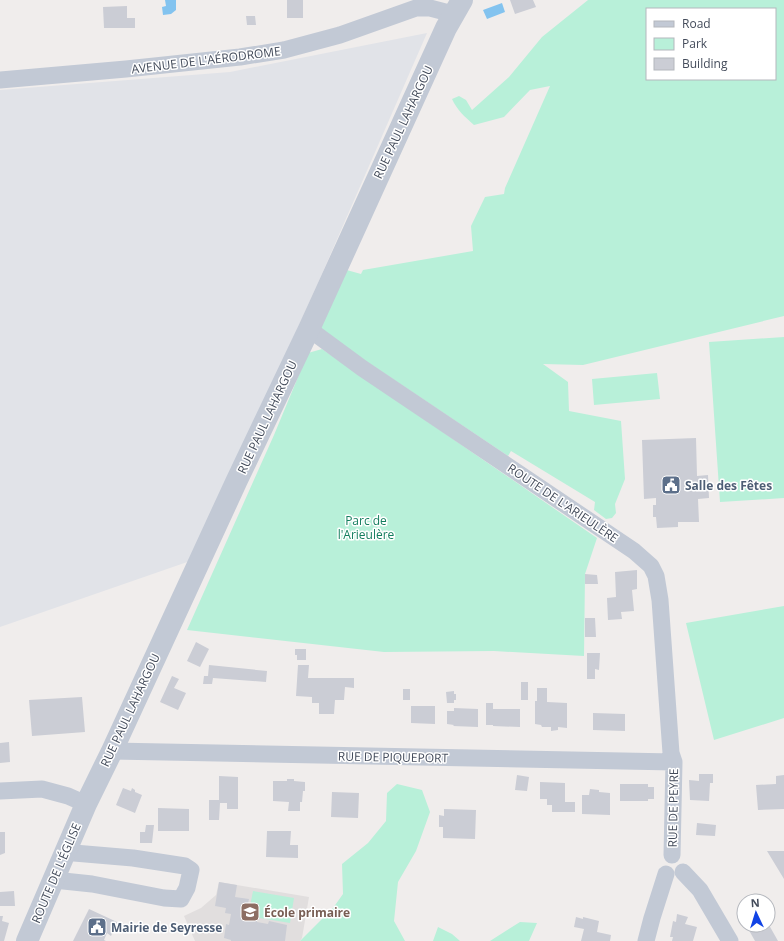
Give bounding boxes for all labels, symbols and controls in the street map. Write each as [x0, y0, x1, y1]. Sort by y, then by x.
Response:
legend [646, 8, 776, 80]
text: Road [682, 15, 711, 32]
text: Park [682, 35, 708, 52]
street label: AVENUE DE L'AÉRODROME [130, 42, 282, 78]
text: Building [682, 55, 728, 72]
street label: RUE PAUL LAHARGOU [369, 62, 437, 182]
street label: RUE PAUL LAHARGOU [233, 357, 301, 477]
street label: ROUTE DE L'ARIEULÈRE [504, 460, 622, 546]
public building icon: Salle des Fêtes [660, 474, 682, 496]
place label: Salle des Fêtes [685, 477, 772, 494]
park label: Parc de l'Arieulère [338, 512, 395, 543]
street label: RUE PAUL LAHARGOU [96, 650, 164, 770]
street label: RUE DE PIQUEPORT [338, 748, 449, 766]
street label: RUE DE PEYRE [664, 768, 682, 848]
street label: ROUTE DE L'ÉGLISE [27, 820, 85, 926]
north arrow [736, 893, 776, 933]
text: N [750, 895, 760, 910]
school or university icon: École primaire [239, 901, 261, 923]
place label: École primaire [264, 904, 350, 921]
public building icon: Mairie de Seyresse [86, 916, 108, 938]
place label: Mairie de Seyresse [111, 919, 222, 936]

